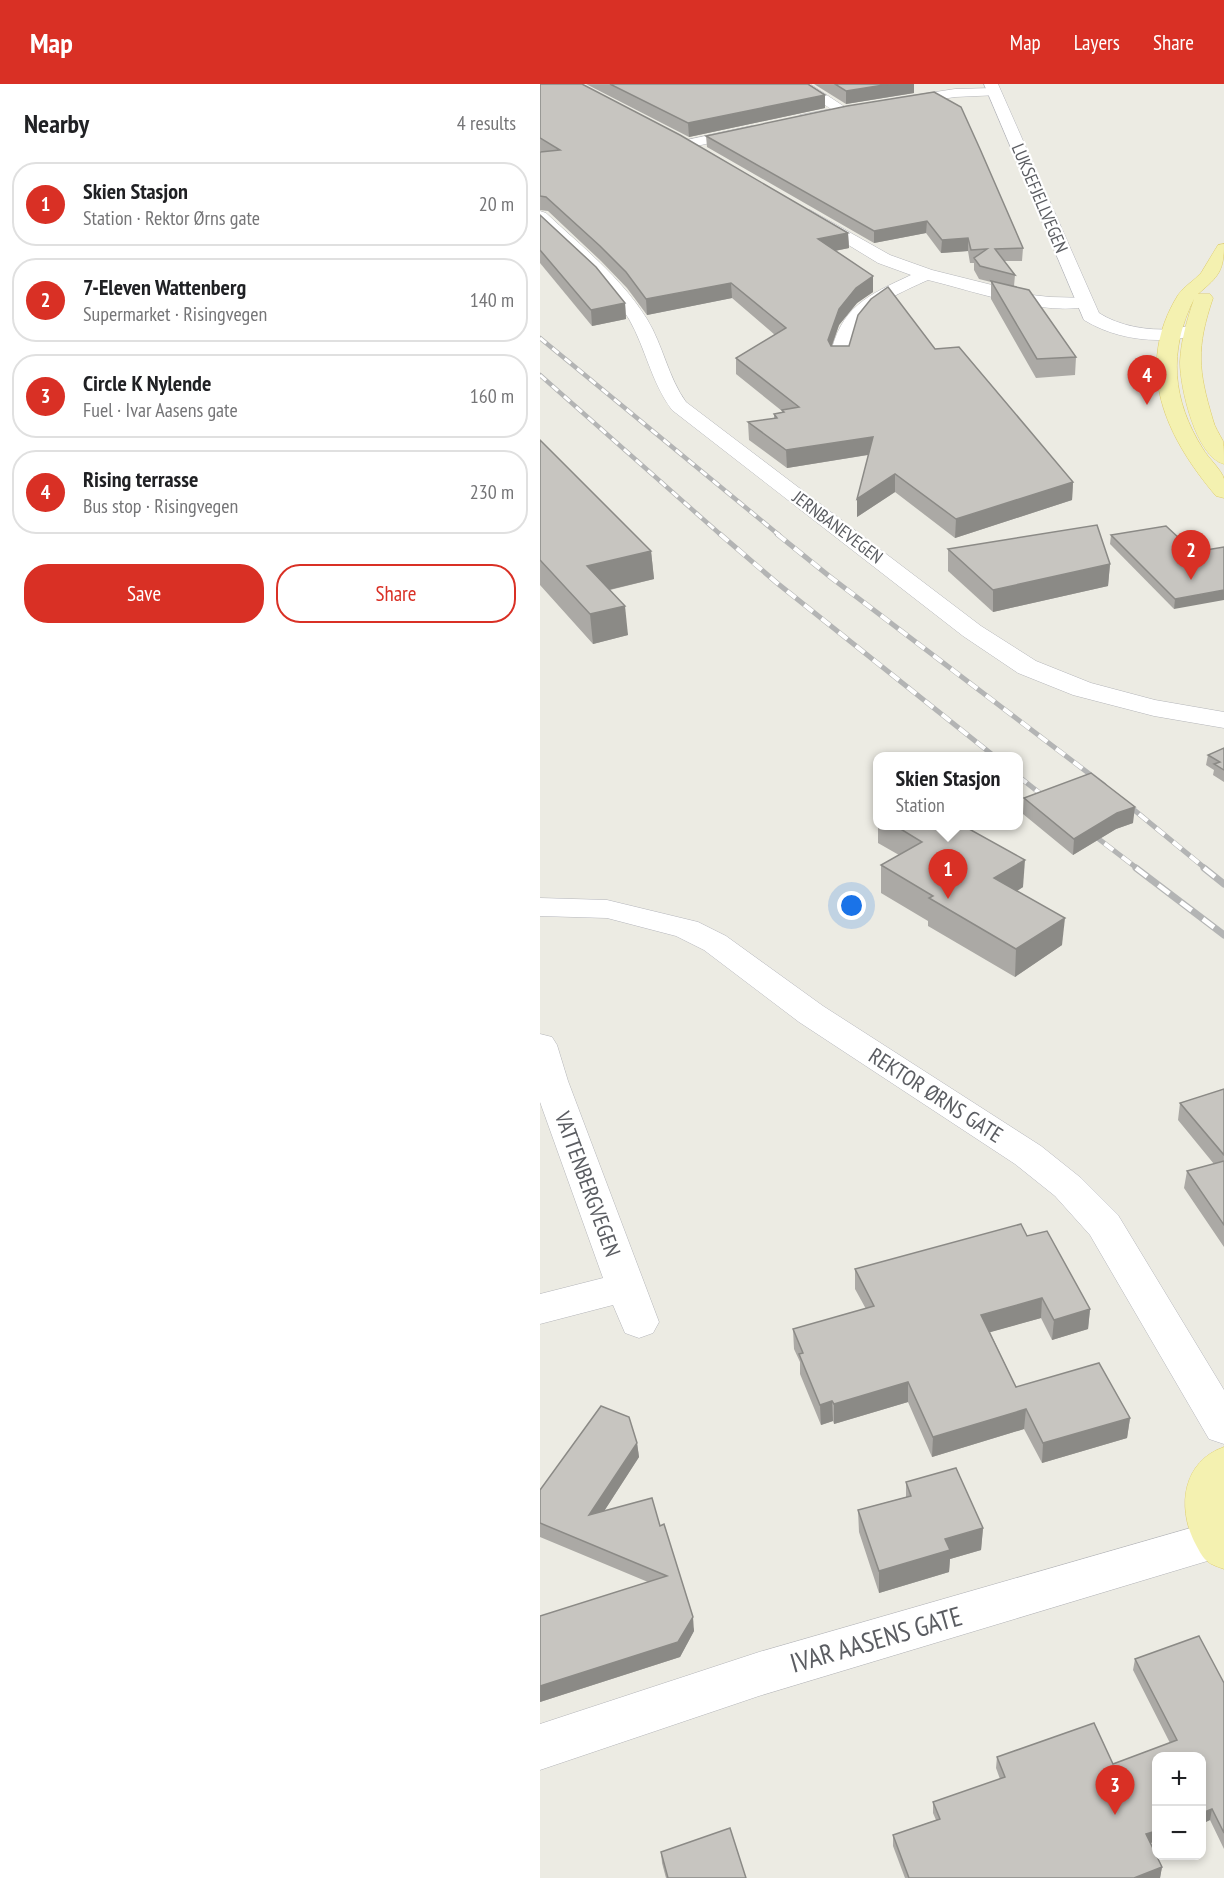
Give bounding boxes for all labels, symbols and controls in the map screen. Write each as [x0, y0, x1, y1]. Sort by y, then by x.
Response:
text: Map [30, 24, 73, 61]
text: Map [1010, 29, 1041, 56]
text: Layers [1074, 29, 1120, 56]
text: Share [1153, 29, 1194, 56]
text: Nearby [24, 107, 89, 140]
text: 4 results [457, 110, 516, 136]
street label: LUKSEFJELLVEGEN [1007, 140, 1073, 256]
text: Skien Stasjon [83, 177, 188, 205]
text: 1 [41, 191, 50, 217]
text: 20 m [479, 191, 514, 217]
text: Station · Rektor Ørns gate [83, 205, 260, 231]
text: 7-Eleven Wattenberg [83, 273, 246, 301]
text: 2 [41, 287, 50, 313]
text: 140 m [470, 287, 514, 313]
text: Supermarket · Risingvegen [83, 301, 267, 327]
pin: 4 [1128, 356, 1166, 405]
text: Circle K Nylende [83, 369, 211, 397]
text: 3 [41, 383, 50, 409]
text: 160 m [470, 383, 514, 409]
text: Fuel · Ivar Aasens gate [83, 397, 238, 423]
text: Rising terrasse [83, 465, 198, 493]
text: 4 [41, 479, 50, 505]
text: 230 m [470, 479, 514, 505]
street label: JERNBANEVEGEN [788, 485, 888, 568]
text: Bus stop · Risingvegen [83, 493, 238, 519]
pin: 2 [1172, 530, 1210, 580]
button: Save [24, 564, 264, 623]
button: Share [276, 564, 516, 623]
popup [873, 752, 1023, 830]
text: Skien Stasjon [896, 764, 1000, 792]
text: Station [896, 792, 945, 818]
pin: 1 [928, 850, 968, 899]
your location [837, 891, 866, 920]
street label: REKTOR ØRNS GATE [864, 1041, 1008, 1149]
street label: VATTENBERGVEGEN [548, 1107, 627, 1260]
street label: IVAR AASENS GATE [786, 1598, 966, 1680]
map controls [1152, 1752, 1206, 1860]
button: + [1152, 1752, 1206, 1806]
pin: 3 [1096, 1766, 1134, 1815]
button: − [1152, 1806, 1206, 1860]

